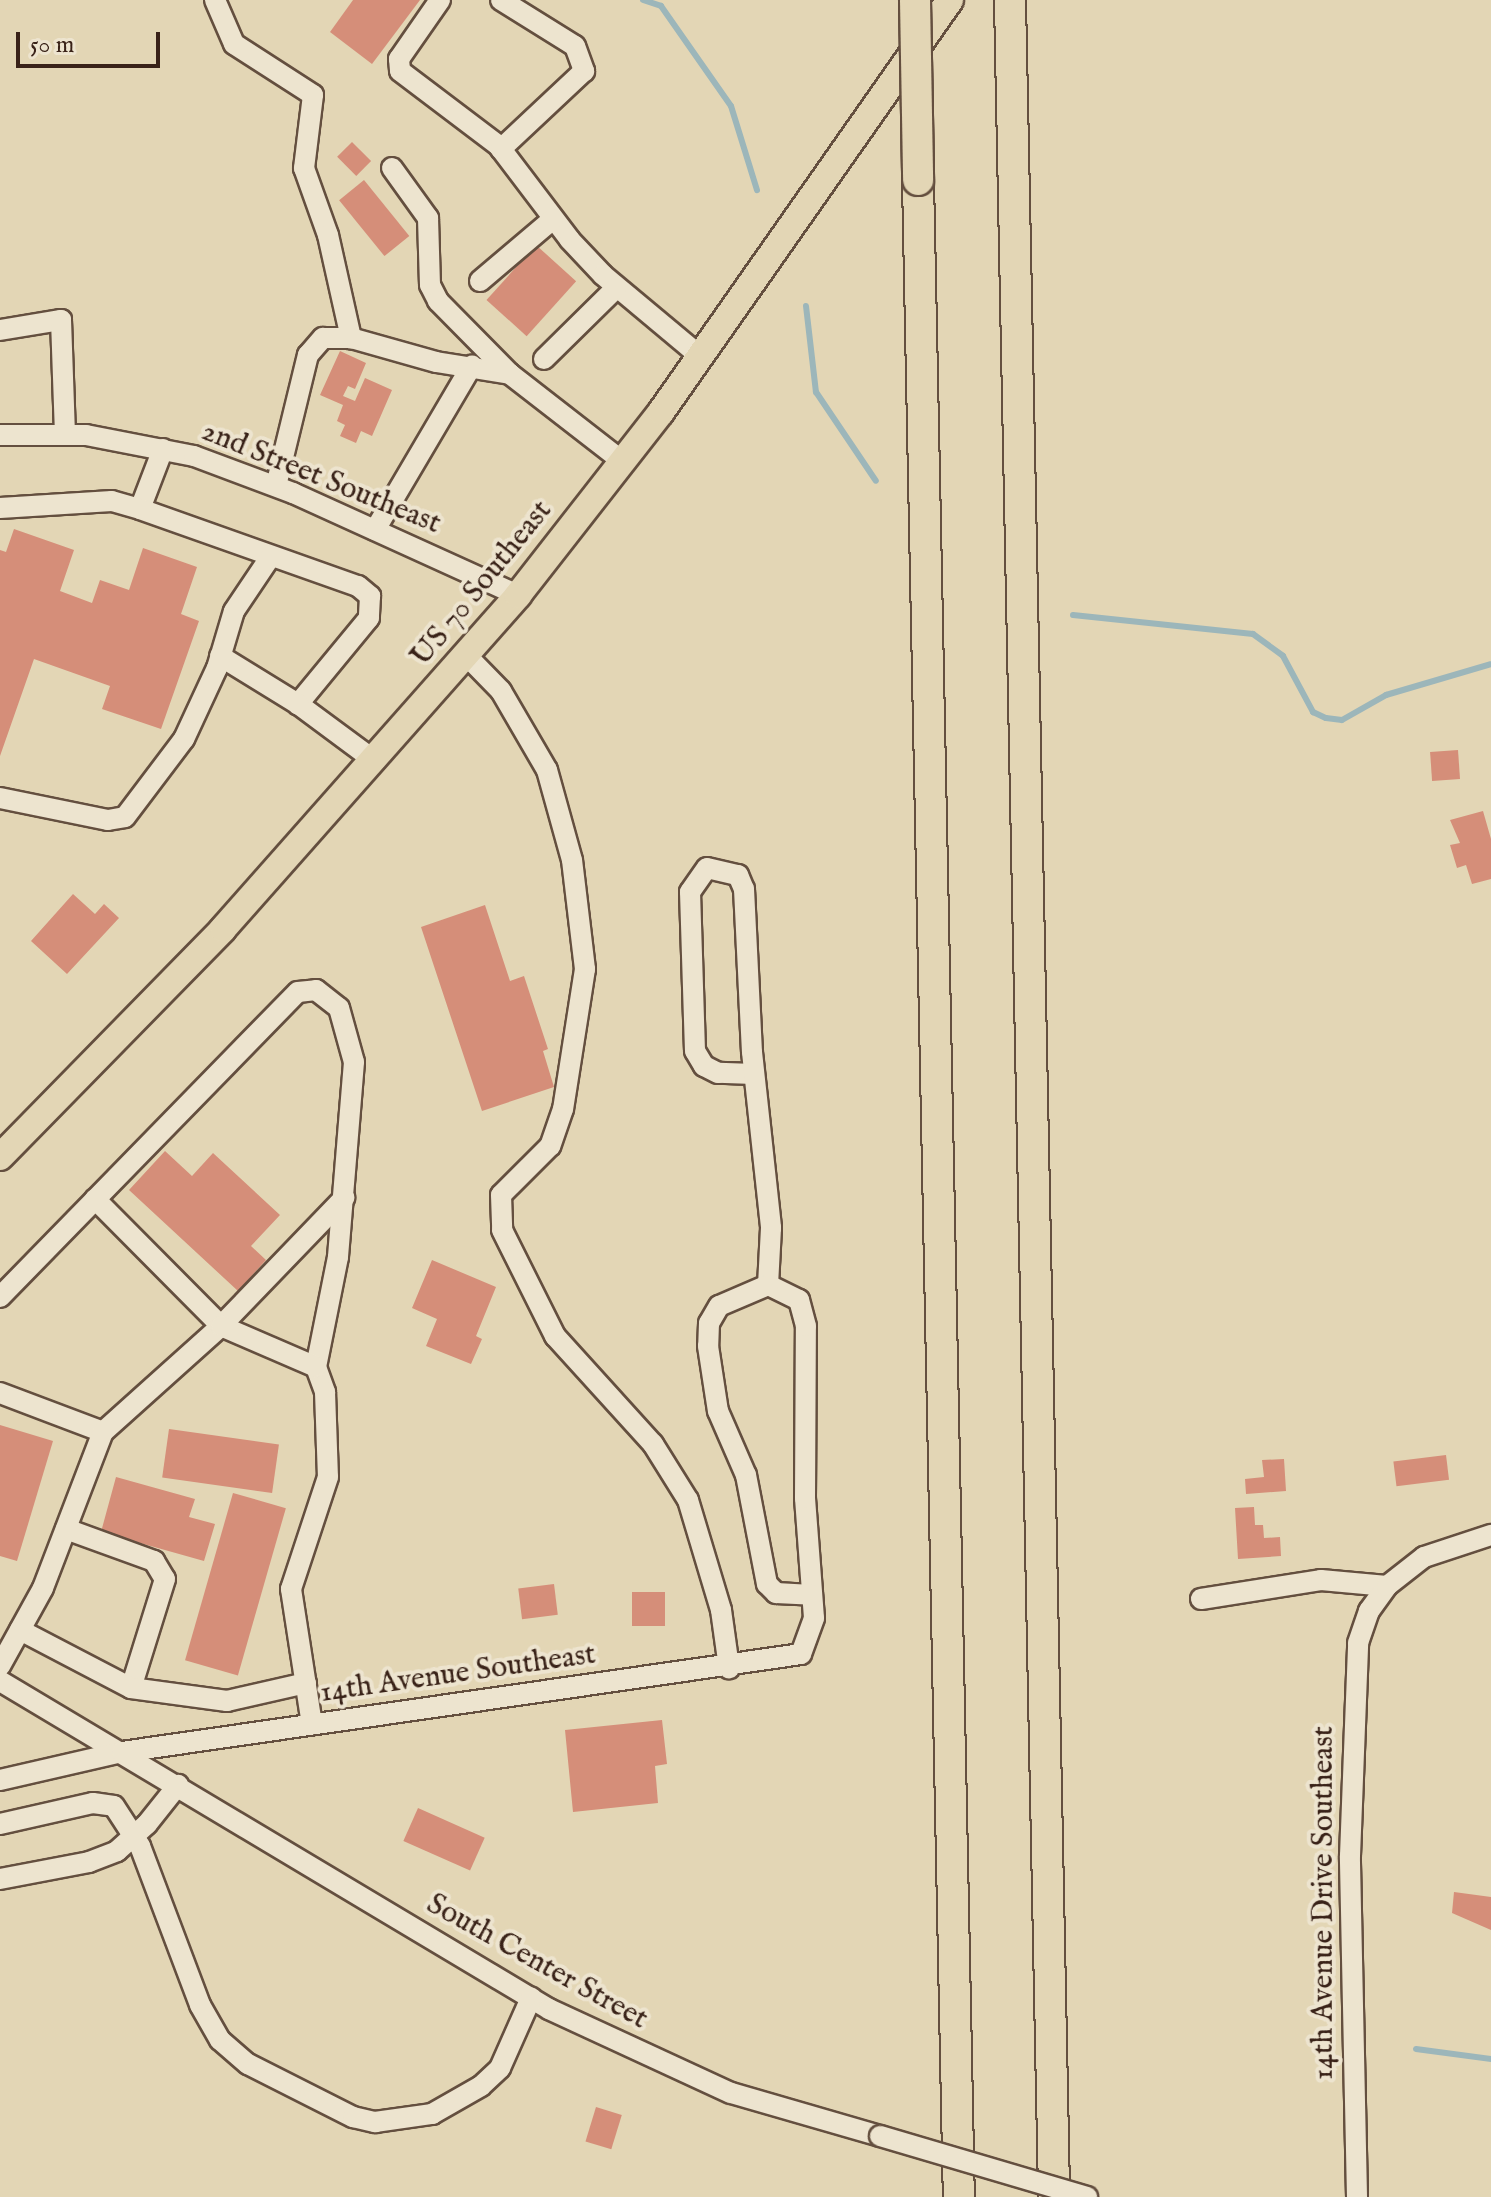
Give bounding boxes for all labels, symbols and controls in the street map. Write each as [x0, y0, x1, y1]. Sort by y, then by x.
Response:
scale bar [20, 16, 164, 66]
text: 50 m [30, 30, 74, 61]
street label: 2nd Street Southeast [196, 414, 446, 542]
street label: US 70 Southeast [404, 494, 560, 674]
street label: 14th Avenue Southeast [318, 1637, 598, 1711]
street label: 14th Avenue Drive Southeast [1306, 1726, 1342, 2080]
street label: South Center Street [420, 1886, 654, 2038]

